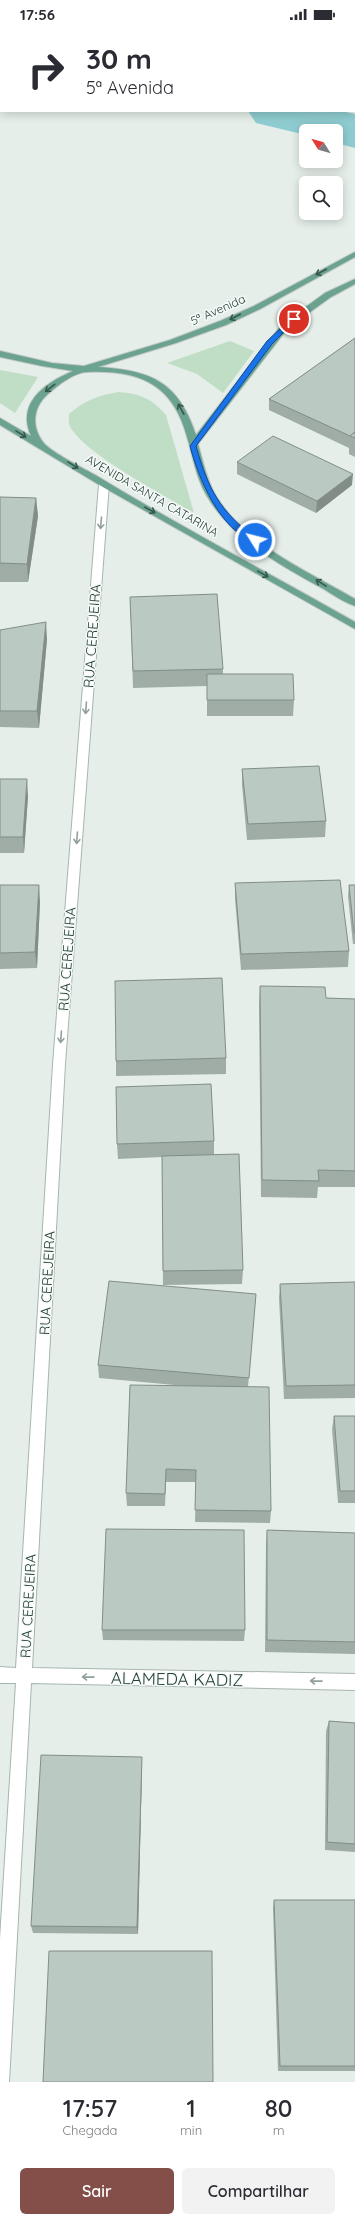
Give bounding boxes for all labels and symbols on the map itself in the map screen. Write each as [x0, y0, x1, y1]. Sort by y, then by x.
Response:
north arrow [299, 124, 343, 168]
one-way arrow [315, 268, 327, 276]
street label: 5ª Avenida [188, 291, 248, 328]
pin [277, 302, 311, 336]
one-way arrow [229, 314, 241, 322]
one-way arrow [44, 384, 55, 393]
one-way arrow [177, 403, 184, 415]
one-way arrow [15, 430, 27, 438]
street label: AVENIDA SANTA CATARINA [83, 451, 221, 540]
one-way arrow [67, 462, 79, 470]
one-way arrow [144, 507, 156, 515]
one-way arrow [97, 516, 104, 529]
position arrow [234, 519, 276, 561]
one-way arrow [257, 571, 269, 579]
one-way arrow [315, 578, 327, 586]
street label: RUA CEREJEIRA [79, 583, 105, 689]
one-way arrow [83, 701, 90, 714]
one-way arrow [73, 831, 80, 844]
street label: RUA CEREJEIRA [54, 906, 80, 1012]
one-way arrow [58, 1030, 65, 1043]
street label: RUA CEREJEIRA [35, 1230, 59, 1336]
street label: RUA CEREJEIRA [16, 1553, 40, 1659]
street label: ALAMEDA KADIZ [111, 1667, 243, 1690]
one-way arrow [82, 1673, 95, 1681]
one-way arrow [310, 1677, 323, 1685]

